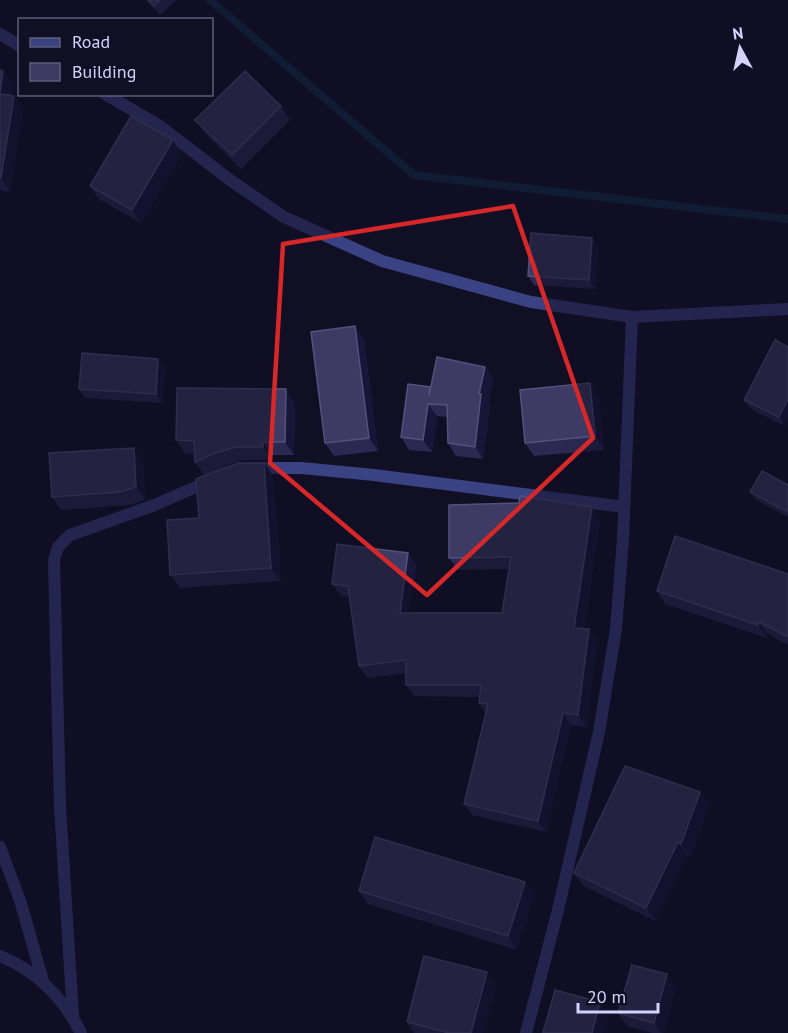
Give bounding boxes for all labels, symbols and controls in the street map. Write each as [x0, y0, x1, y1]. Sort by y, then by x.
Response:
legend [18, 18, 213, 96]
north arrow [710, 18, 770, 78]
text: N [731, 23, 745, 44]
text: Road [72, 30, 110, 53]
text: Building [72, 60, 136, 83]
scale bar [578, 976, 658, 1014]
text: 20 m [587, 985, 626, 1008]

